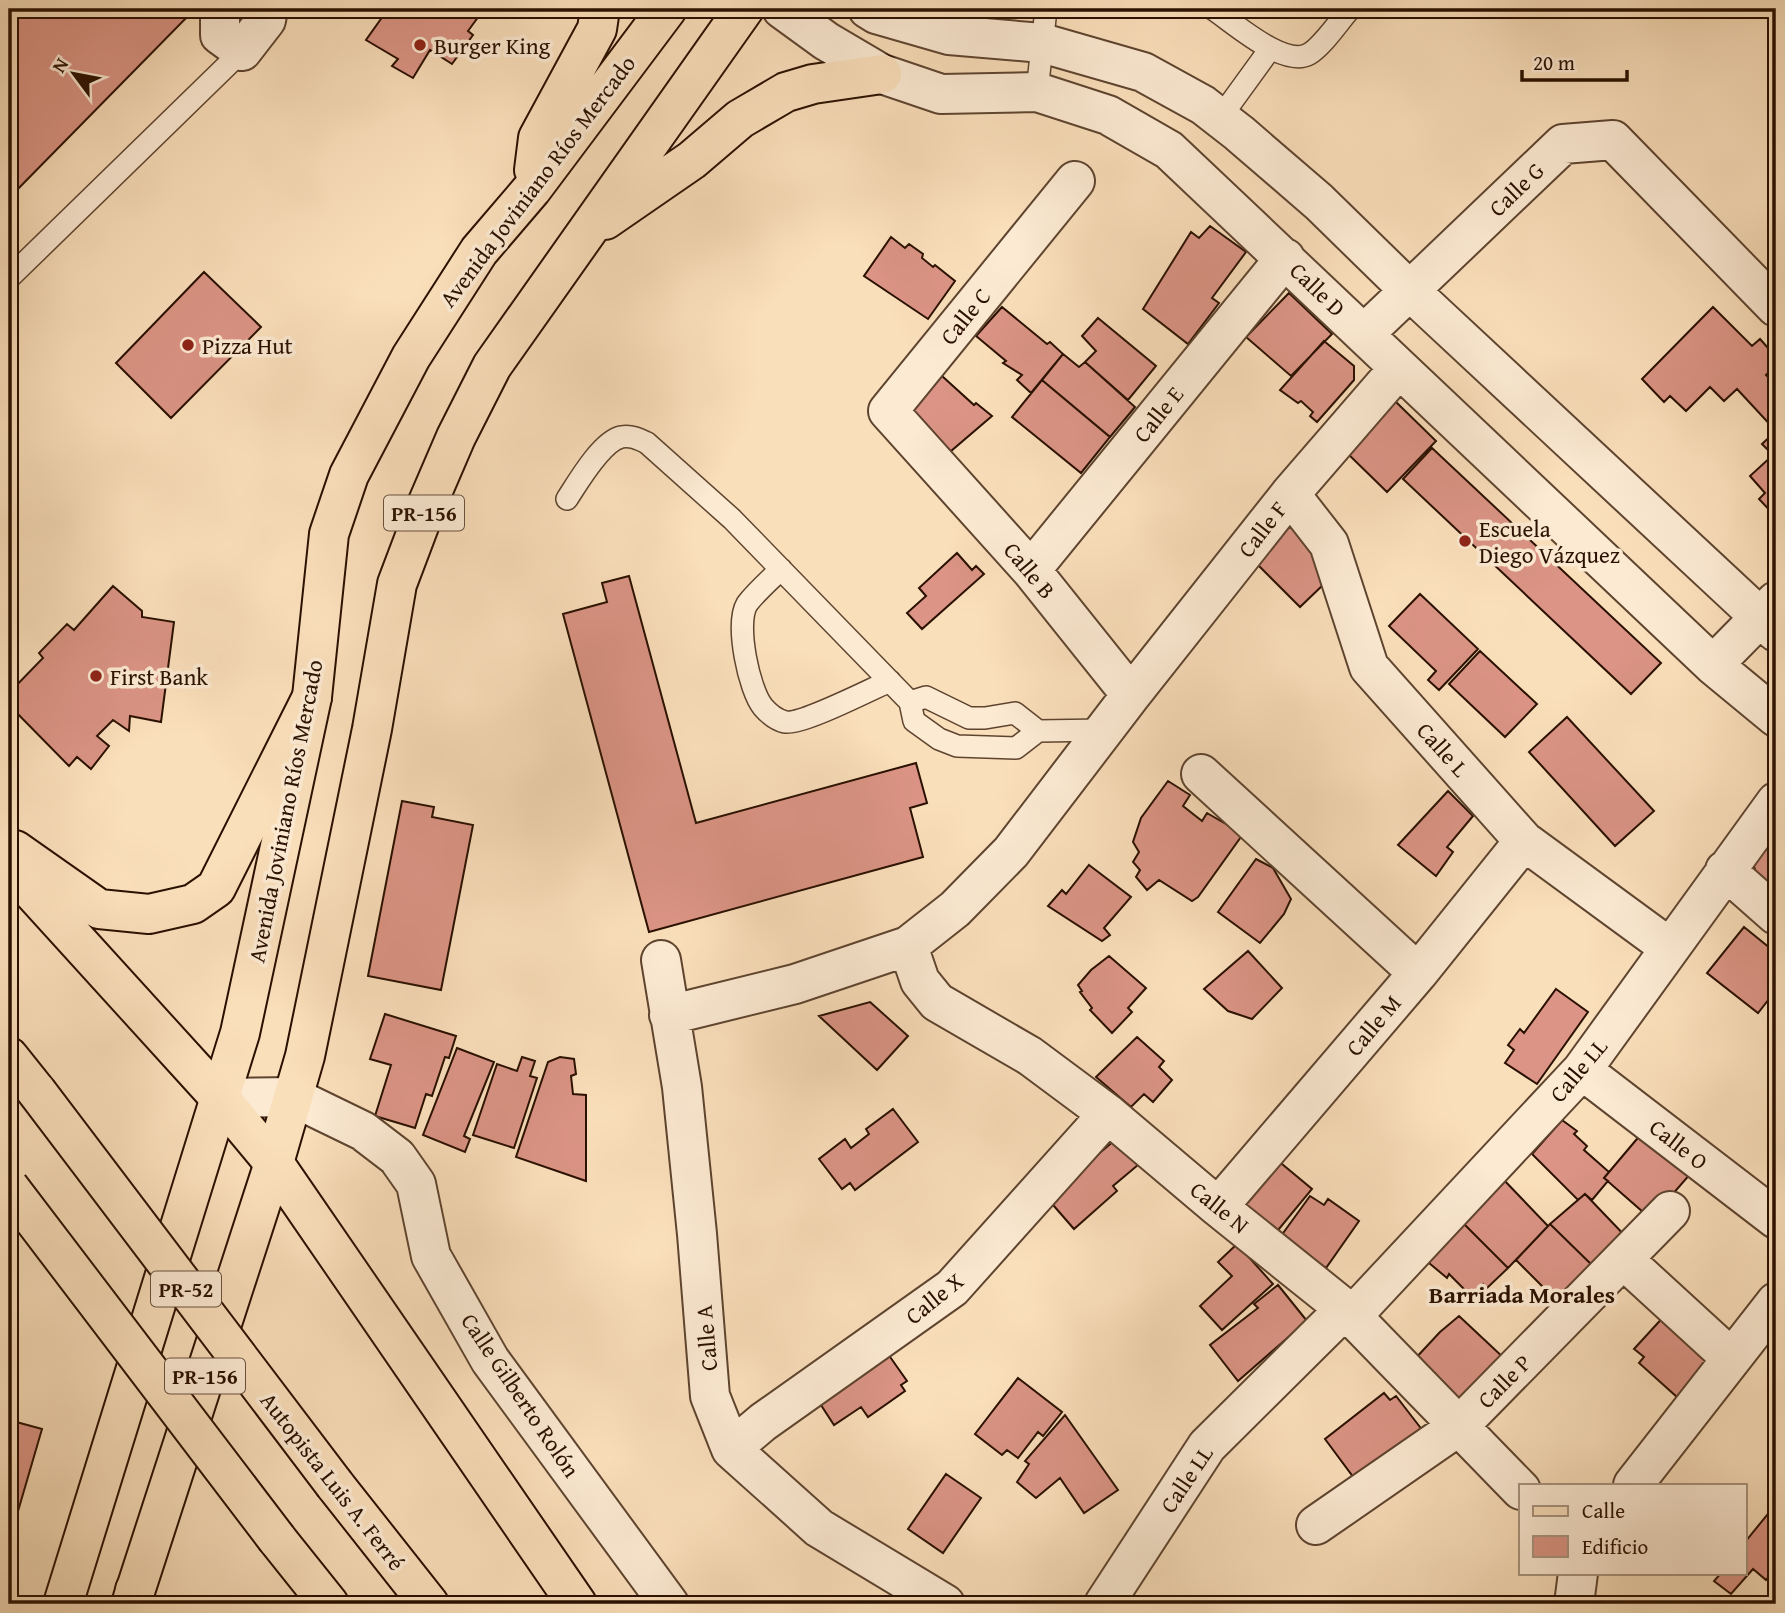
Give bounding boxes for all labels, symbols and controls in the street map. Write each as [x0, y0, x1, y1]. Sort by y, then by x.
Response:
place label: Burger King [434, 29, 551, 62]
marker: Burger King [412, 37, 428, 53]
north arrow [38, 38, 108, 108]
scale bar [1522, 38, 1628, 82]
text: 20 m [1533, 47, 1575, 78]
street label: Avenida Joviniano Ríos Mercado [431, 48, 643, 314]
text: N [44, 52, 75, 78]
street label: Calle G [1481, 154, 1551, 224]
street label: Calle D [1283, 254, 1353, 324]
street label: Calle C [932, 280, 998, 352]
place label: Pizza Hut [202, 329, 293, 362]
marker: Pizza Hut [180, 337, 196, 353]
street label: Calle E [1125, 379, 1191, 449]
street label: Calle F [1229, 494, 1295, 564]
road number: PR-156 [384, 496, 464, 530]
place label: Escuela Diego Vázquez [1479, 512, 1620, 571]
marker: Escuela Diego Vázquez [1457, 533, 1473, 549]
street label: Calle B [996, 534, 1064, 606]
street label: Avenida Joviniano Ríos Mercado [239, 657, 331, 965]
place label: First Bank [110, 660, 208, 693]
marker: First Bank [88, 668, 104, 684]
street label: Calle L [1410, 714, 1476, 784]
street label: Calle M [1338, 987, 1408, 1063]
street label: Calle LL [1541, 1031, 1615, 1109]
street label: Calle O [1643, 1111, 1715, 1177]
street label: Calle N [1184, 1173, 1256, 1241]
street label: Calle X [898, 1264, 970, 1332]
road number: PR-52 [151, 1272, 221, 1306]
district label: Barriada Morales [1429, 1277, 1615, 1312]
street label: Calle A [687, 1304, 725, 1372]
street label: Calle Gilberto Rolón [454, 1306, 588, 1484]
street label: Calle P [1470, 1347, 1538, 1415]
road number: PR-156 [165, 1358, 245, 1394]
street label: Autopista Luis A. Ferré [253, 1385, 413, 1577]
street label: Calle LL [1151, 1439, 1221, 1519]
legend [1519, 1484, 1746, 1574]
text: Calle [1582, 1495, 1625, 1526]
text: Edificio [1582, 1531, 1648, 1562]

